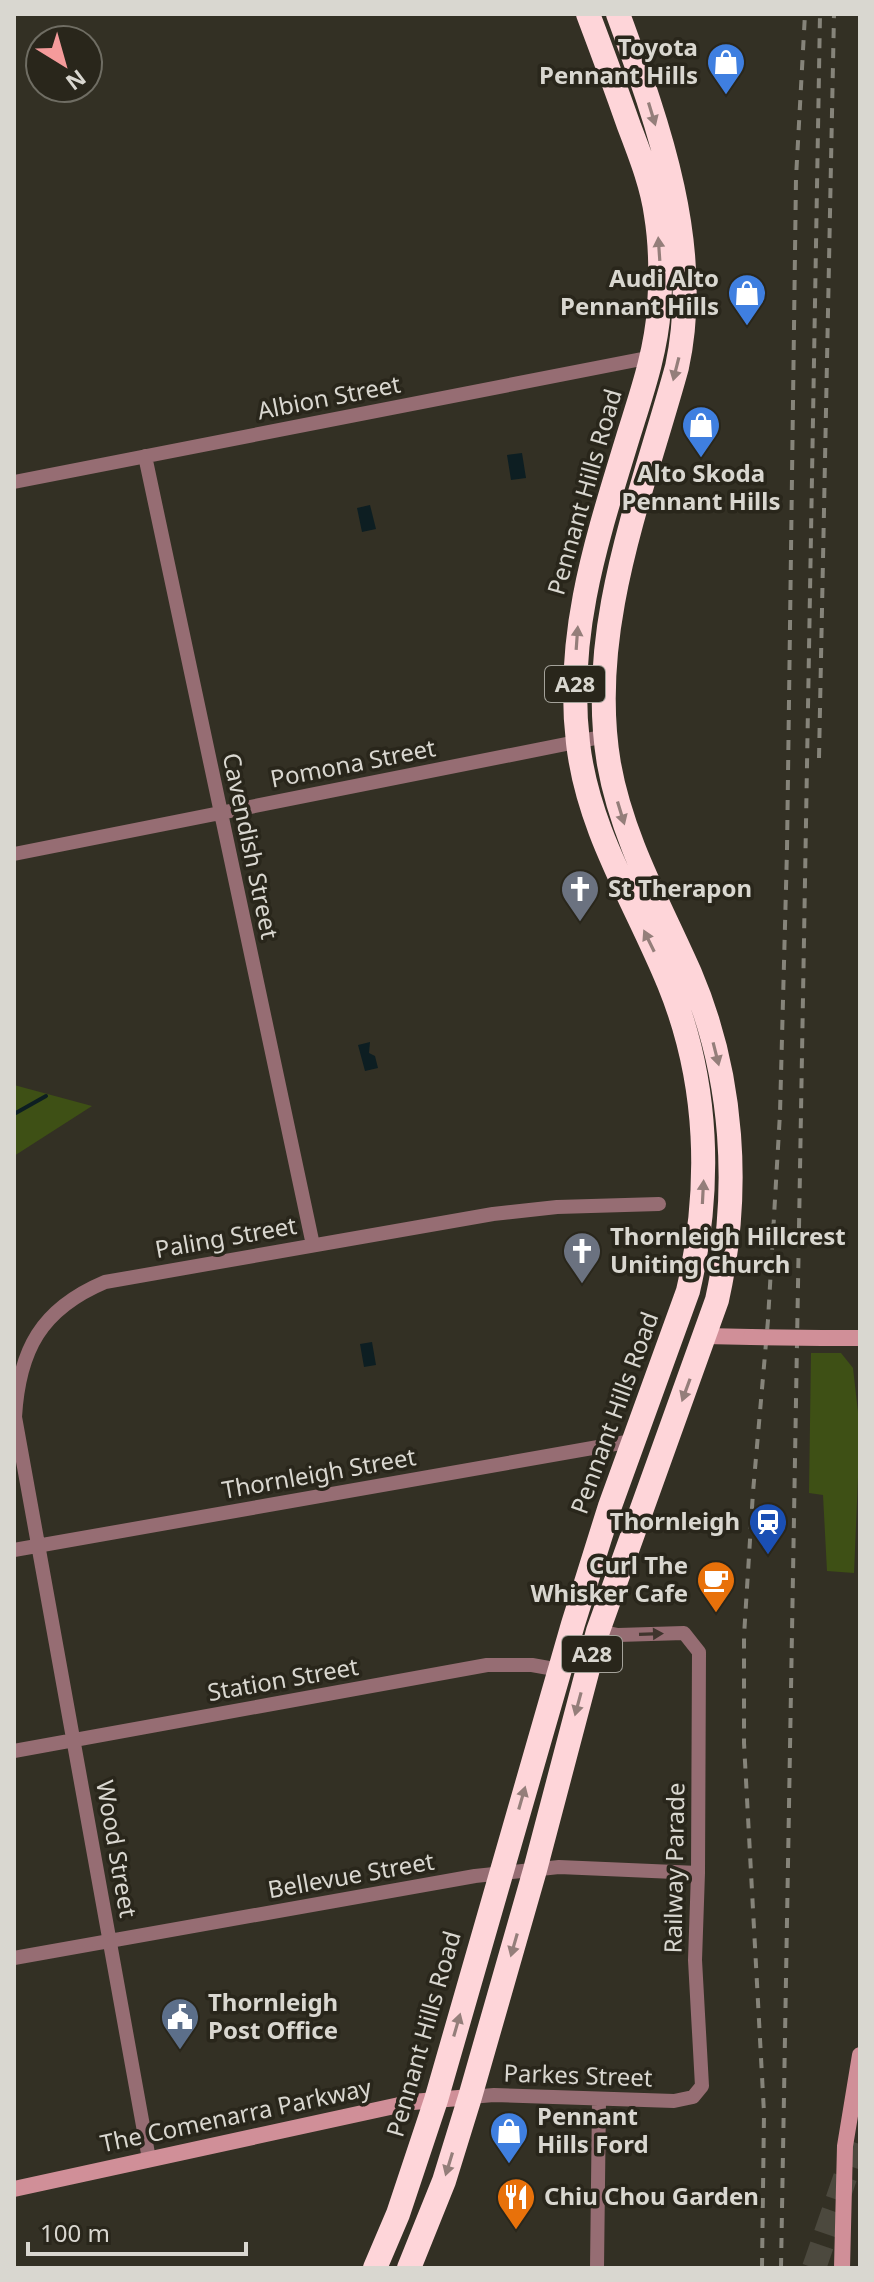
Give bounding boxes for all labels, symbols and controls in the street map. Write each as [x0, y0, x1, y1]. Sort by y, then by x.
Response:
north arrow [24, 24, 104, 104]
place label: Toyota Pennant Hills [539, 30, 698, 91]
shop icon: Toyota Pennant Hills [705, 41, 747, 96]
text: N [60, 63, 93, 98]
one-way arrow [646, 103, 659, 127]
one-way arrow [652, 236, 665, 261]
place label: Audi Alto Pennant Hills [560, 261, 719, 322]
shop icon: Audi Alto Pennant Hills [726, 272, 768, 327]
one-way arrow [669, 357, 682, 382]
street label: Albion Street [254, 366, 403, 427]
street label: Pennant Hills Road [538, 385, 629, 598]
shop icon: Alto Skoda Pennant Hills [680, 404, 722, 459]
place label: Alto Skoda Pennant Hills [622, 456, 780, 517]
one-way arrow [571, 626, 584, 651]
road number: A28 [545, 666, 605, 702]
street label: Pomona Street [267, 730, 438, 795]
street label: Cavendish Street [216, 749, 287, 942]
one-way arrow [615, 801, 628, 825]
church icon: St Therapon [559, 868, 601, 923]
place label: St Therapon [608, 871, 752, 904]
one-way arrow [642, 929, 655, 952]
one-way arrow [710, 1042, 723, 1067]
one-way arrow [697, 1179, 710, 1204]
street label: Paling Street [152, 1208, 299, 1265]
place label: Thornleigh Hillcrest Uniting Church [610, 1219, 846, 1280]
church icon: Thornleigh Hillcrest Uniting Church [561, 1230, 603, 1285]
street label: Pennant Hills Road [562, 1307, 665, 1518]
one-way arrow [679, 1379, 692, 1403]
street label: Thornleigh Street [219, 1439, 419, 1506]
station icon: Thornleigh [747, 1501, 789, 1556]
place label: Thornleigh [610, 1504, 740, 1537]
place label: Curl The Whisker Cafe [530, 1548, 688, 1609]
cafe icon: Curl The Whisker Cafe [695, 1559, 737, 1614]
one-way arrow [639, 1628, 664, 1640]
road number: A28 [562, 1636, 622, 1672]
street label: Station Street [205, 1649, 361, 1708]
one-way arrow [572, 1691, 584, 1716]
street label: Wood Street [89, 1777, 146, 1920]
street label: Railway Parade [656, 1782, 691, 1954]
one-way arrow [516, 1786, 529, 1810]
street label: Bellevue Street [265, 1844, 437, 1905]
street label: Pennant Hills Road [377, 1927, 468, 2140]
one-way arrow [507, 1932, 519, 1957]
place label: Thornleigh Post Office [208, 1985, 338, 2046]
public building icon: Thornleigh Post Office [159, 1996, 201, 2051]
one-way arrow [452, 2012, 464, 2037]
street label: Parkes Street [503, 2055, 653, 2094]
street label: The Comenarra Parkway [97, 2070, 375, 2159]
place label: Pennant Hills Ford [537, 2099, 649, 2160]
shop icon: Pennant Hills Ford [488, 2110, 530, 2165]
one-way arrow [442, 2153, 455, 2177]
restaurant icon: Chiu Chou Garden [495, 2176, 537, 2231]
place label: Chiu Chou Garden [544, 2179, 759, 2212]
scale bar [28, 2206, 246, 2256]
text: 100 m [40, 2216, 110, 2249]

